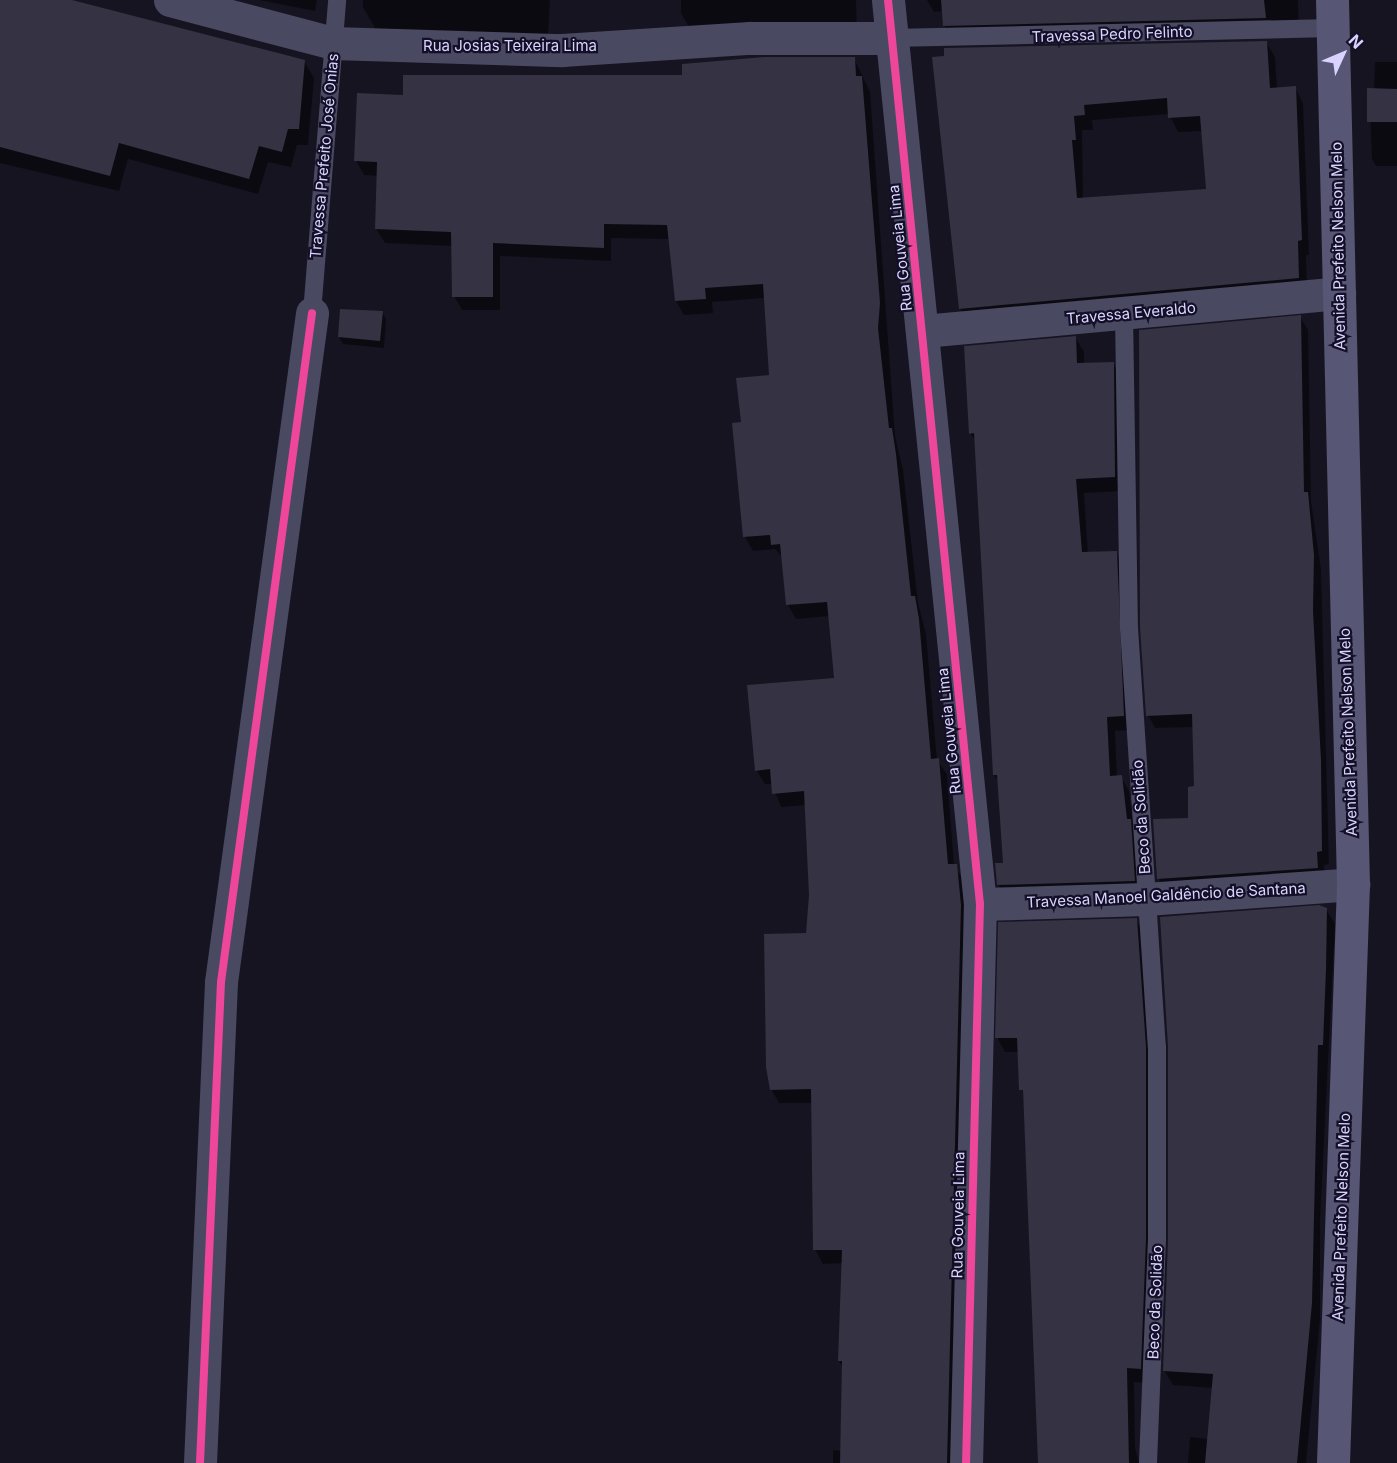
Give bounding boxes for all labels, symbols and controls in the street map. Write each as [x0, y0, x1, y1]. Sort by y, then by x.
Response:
street label: Travessa Pedro Felinto [1031, 22, 1193, 46]
north arrow [1313, 24, 1373, 84]
text: N [1345, 30, 1367, 53]
street label: Rua Josias Teixeira Lima [423, 37, 597, 55]
street label: Travessa Prefeito José Onias [306, 53, 342, 259]
street label: Avenida Prefeito Nelson Melo [1327, 142, 1349, 350]
street label: Rua Gouveia Lima [884, 184, 916, 312]
street label: Travessa Everaldo [1066, 298, 1196, 328]
street label: Avenida Prefeito Nelson Melo [1335, 628, 1361, 836]
street label: Rua Gouveia Lima [933, 667, 965, 795]
street label: Beco da Solidão [1128, 759, 1154, 875]
street label: Travessa Manoel Galdêncio de Santana [1026, 879, 1306, 911]
street label: Avenida Prefeito Nelson Melo [1328, 1113, 1354, 1321]
street label: Rua Gouveia Lima [948, 1151, 968, 1279]
street label: Beco da Solidão [1144, 1244, 1166, 1360]

